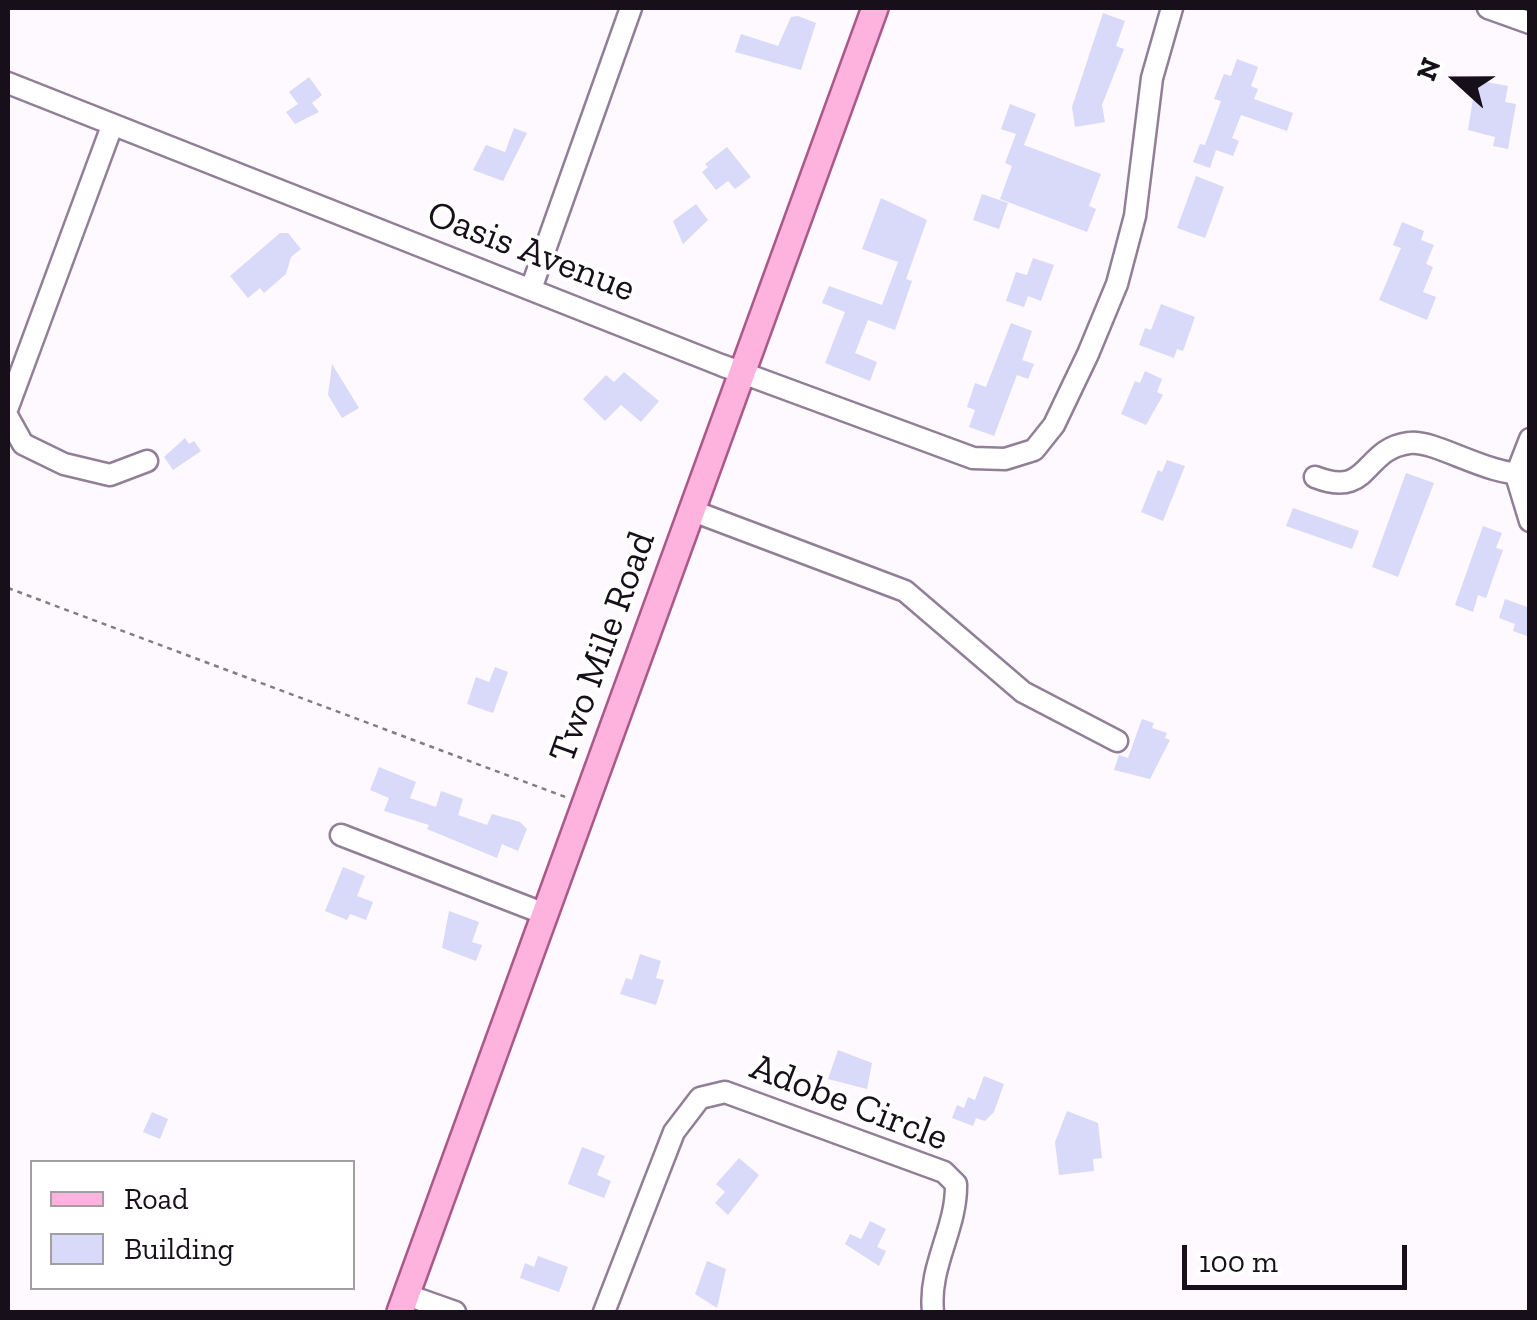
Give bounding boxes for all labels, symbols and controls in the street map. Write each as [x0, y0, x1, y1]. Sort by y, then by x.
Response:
north arrow [1407, 30, 1507, 130]
text: N [1409, 53, 1448, 85]
street label: Oasis Avenue [421, 192, 641, 312]
street label: Two Mile Road [540, 525, 666, 769]
street label: Adobe Circle [744, 1044, 954, 1162]
legend [30, 1160, 355, 1290]
text: Road [124, 1181, 189, 1217]
scale bar [1187, 1225, 1412, 1287]
text: Building [124, 1231, 234, 1267]
text: 100 m [1199, 1244, 1278, 1280]

